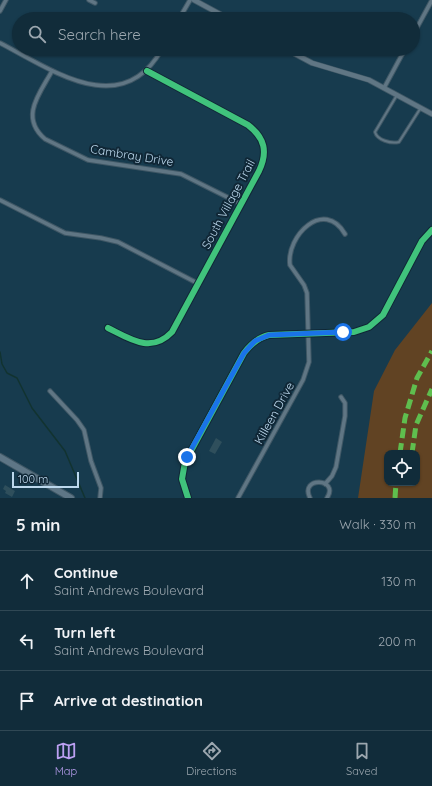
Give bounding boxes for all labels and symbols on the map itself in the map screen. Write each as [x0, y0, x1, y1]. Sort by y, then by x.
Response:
street label: Cambray Drive [89, 141, 175, 169]
street label: South Village Trail [198, 157, 258, 251]
route start [334, 323, 352, 341]
street label: Killeen Drive [251, 379, 297, 447]
route end [178, 448, 196, 466]
scale bar [12, 470, 79, 489]

